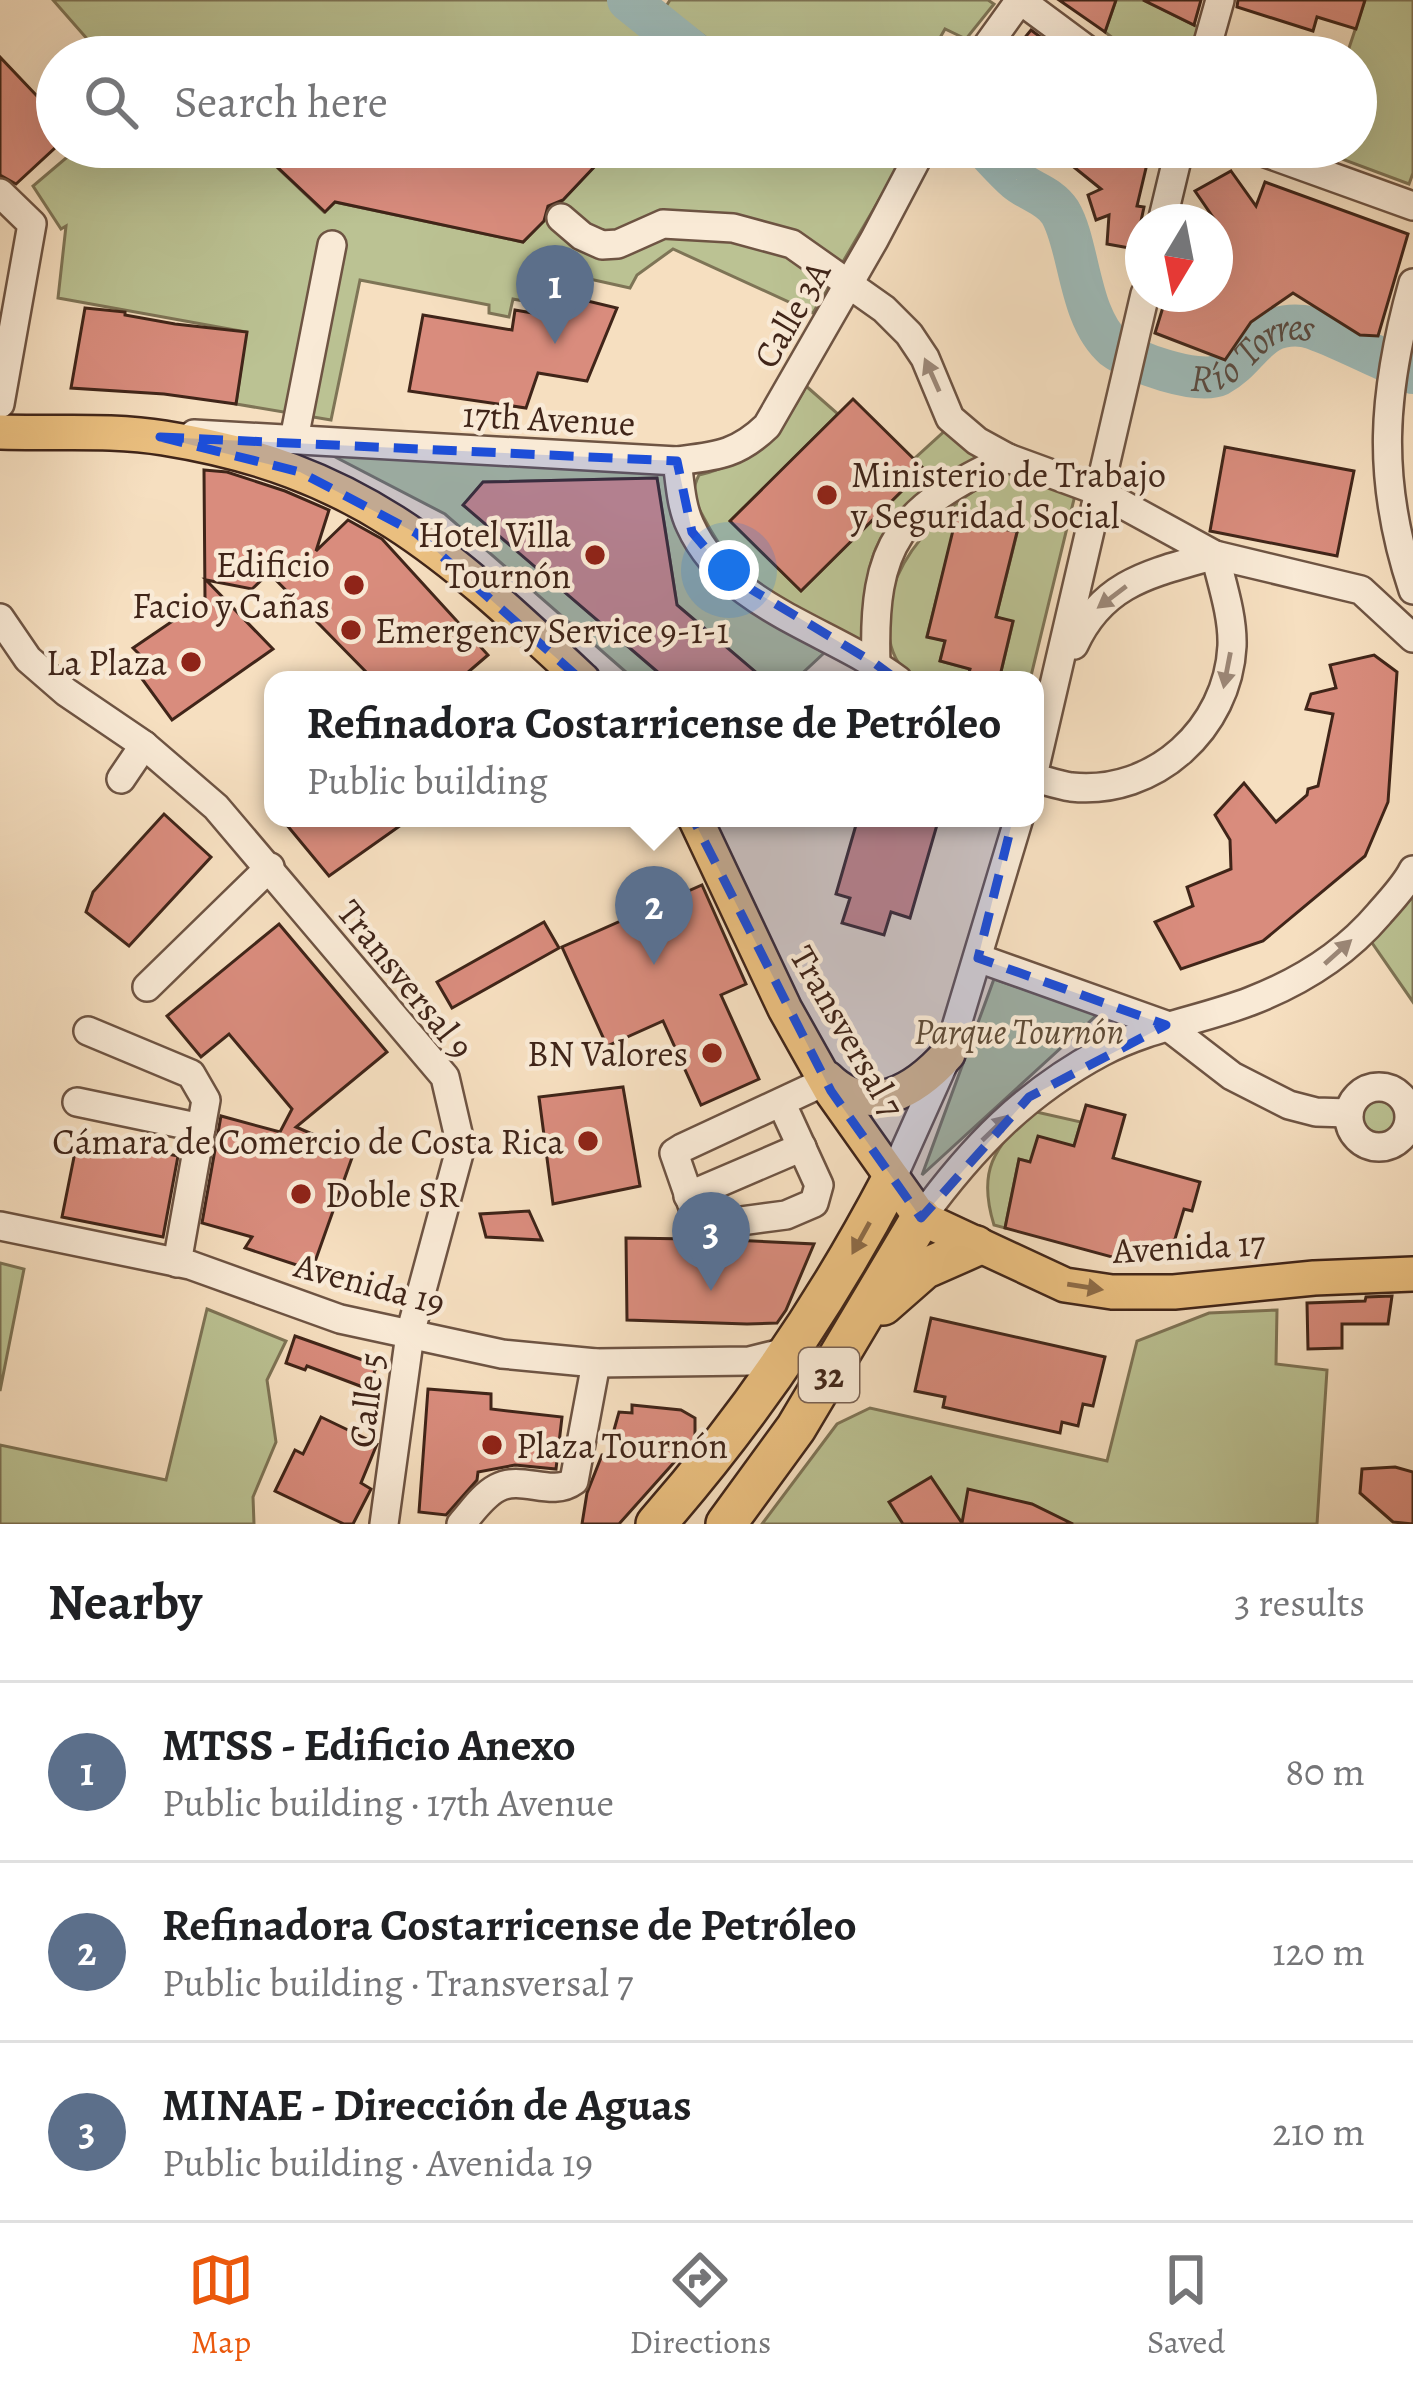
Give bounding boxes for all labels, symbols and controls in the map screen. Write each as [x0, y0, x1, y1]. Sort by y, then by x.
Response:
search box [36, 36, 1377, 168]
icon: search [78, 69, 144, 135]
text: Search here [174, 71, 388, 133]
north arrow [1125, 204, 1233, 312]
pin: 1 [516, 245, 594, 344]
street label: Calle 3A [741, 251, 842, 377]
water label: Río Torres [1189, 300, 1322, 405]
one-way arrow [921, 357, 941, 392]
street label: 17th Avenue [461, 390, 637, 447]
place label: Ministerio de Trabajo y Seguridad Social [850, 450, 1166, 540]
marker: Ministerio de Trabajo y Seguridad Social [814, 482, 840, 508]
place label: Hotel Villa Tournón [418, 510, 571, 600]
place label: Edificio Facio y Cañas [132, 540, 330, 630]
your location [699, 540, 759, 600]
marker: Hotel Villa Tournón [582, 542, 608, 568]
marker: Edificio Facio y Cañas [341, 572, 367, 598]
one-way arrow [1096, 584, 1127, 608]
place label: Emergency Service 9-1-1 [375, 606, 729, 655]
marker: Emergency Service 9-1-1 [338, 617, 364, 643]
place label: La Plaza [46, 638, 167, 687]
marker: La Plaza [178, 649, 204, 675]
one-way arrow [1217, 651, 1236, 689]
popup [264, 671, 1044, 827]
text: Refinadora Costarricense de Petróleo [307, 692, 1001, 754]
text: Public building [307, 754, 548, 807]
pin: 2 [615, 866, 693, 965]
street label: Transversal 9 [326, 889, 485, 1069]
street label: Transversal 7 [779, 936, 917, 1127]
one-way arrow [1323, 939, 1353, 966]
park label: Parque Tournón [914, 1007, 1124, 1056]
place label: BN Valores [527, 1029, 688, 1078]
marker: BN Valores [699, 1040, 725, 1066]
one-way arrow [980, 1114, 1009, 1142]
place label: Cámara de Comercio de Costa Rica [52, 1117, 564, 1166]
marker: Cámara de Comercio de Costa Rica [575, 1128, 601, 1154]
place label: Doble SR [325, 1170, 460, 1219]
marker: Doble SR [288, 1181, 314, 1207]
pin: 3 [672, 1192, 750, 1291]
street label: Avenida 17 [1111, 1218, 1267, 1275]
one-way arrow [851, 1221, 872, 1255]
street label: Avenida 19 [288, 1240, 450, 1327]
one-way arrow [1066, 1279, 1104, 1297]
road number: 32 [799, 1348, 859, 1402]
street label: Calle 5 [336, 1350, 397, 1451]
place label: Plaza Tournón [516, 1421, 728, 1470]
marker: Plaza Tournón [479, 1432, 505, 1458]
text: Nearby [48, 1567, 202, 1637]
text: 3 results [1234, 1576, 1365, 1629]
text: MTSS - Edificio Anexo [162, 1714, 576, 1776]
text: 1 [80, 1745, 94, 1798]
text: 80 m [1285, 1745, 1365, 1798]
text: Public building · 17th Avenue [162, 1776, 614, 1829]
text: Refinadora Costarricense de Petróleo [162, 1894, 857, 1956]
text: 2 [78, 1925, 96, 1978]
text: 120 m [1272, 1925, 1365, 1978]
text: Public building · Transversal 7 [162, 1956, 633, 2009]
text: MINAE - Dirección de Aguas [162, 2074, 692, 2136]
text: 3 [79, 2105, 95, 2158]
text: 210 m [1272, 2105, 1365, 2158]
text: Public building · Avenida 19 [162, 2136, 593, 2189]
tab: Map [188, 2247, 254, 2364]
tab: Directions [630, 2247, 771, 2364]
tab: Saved [1147, 2247, 1225, 2364]

